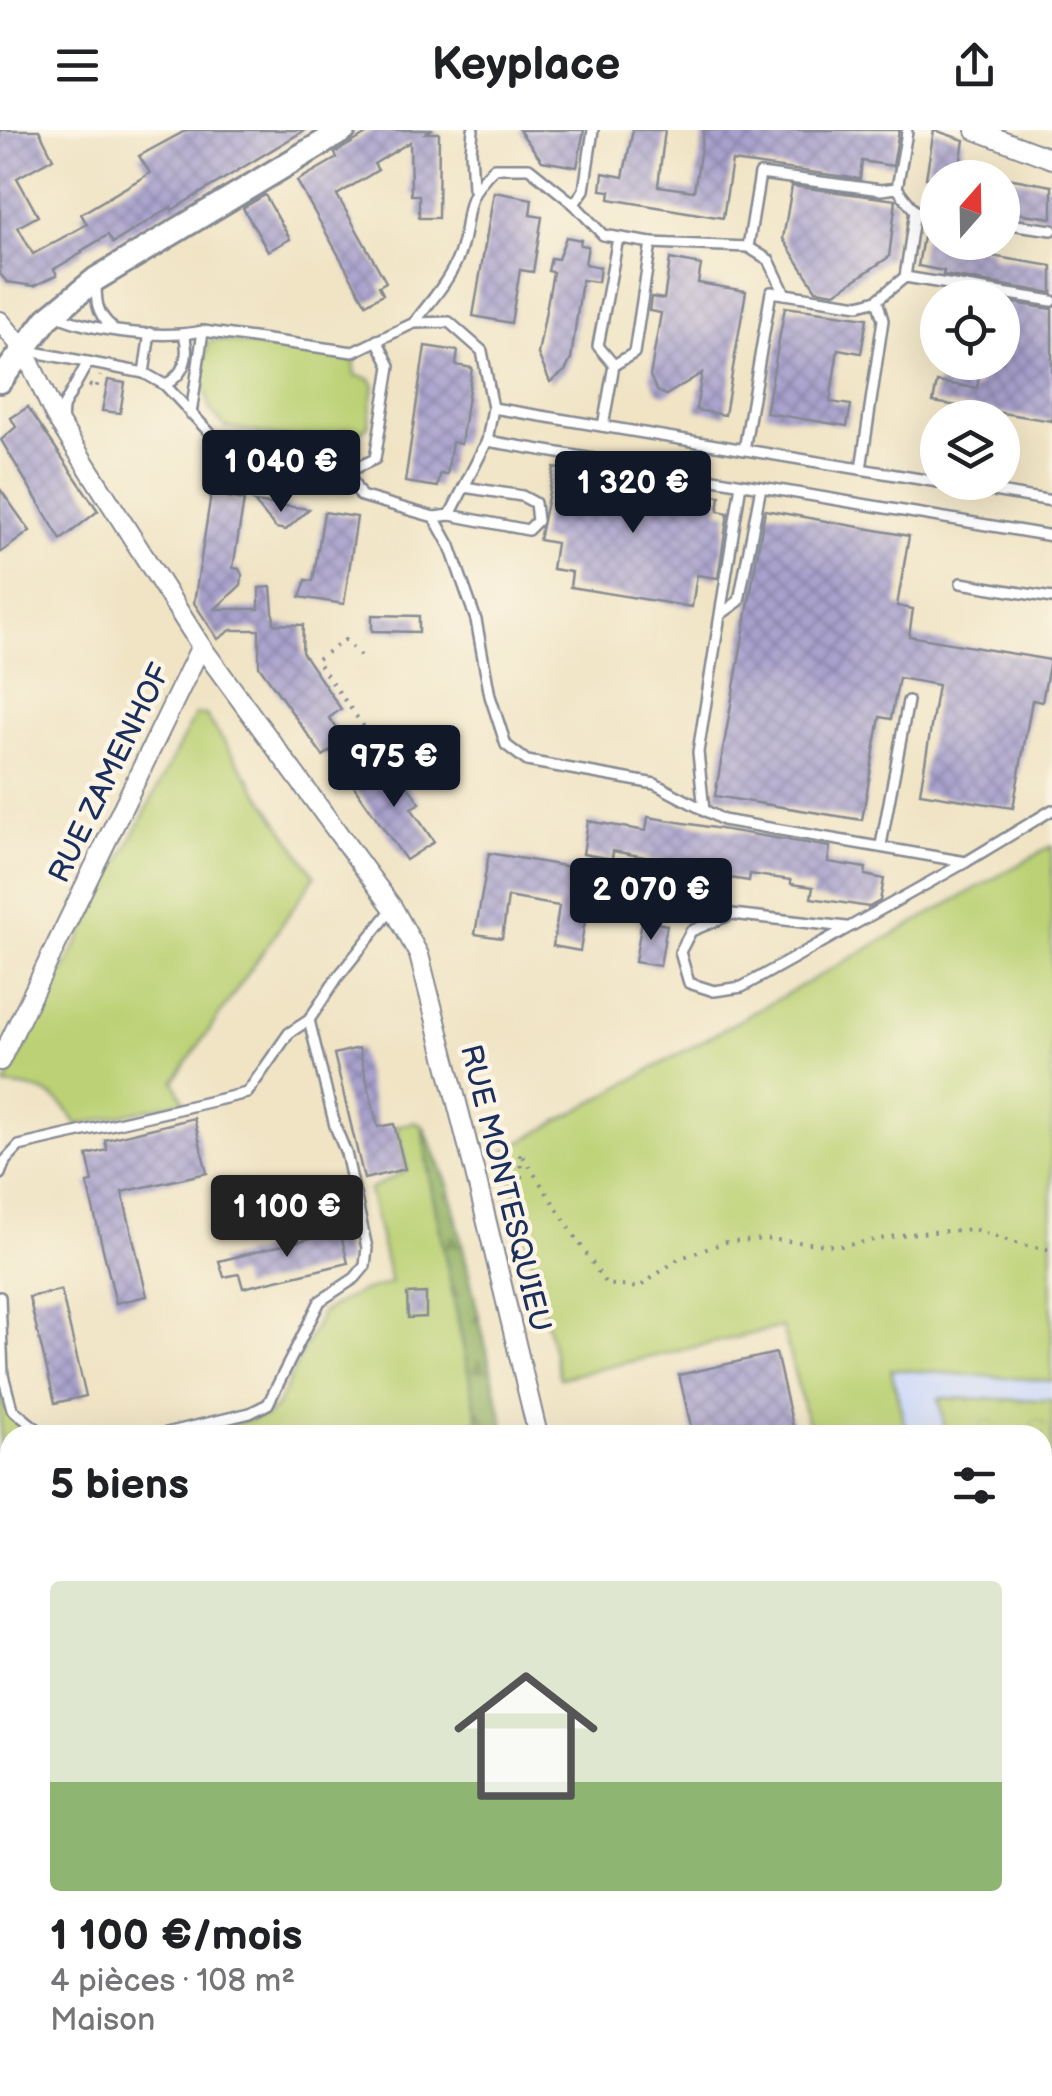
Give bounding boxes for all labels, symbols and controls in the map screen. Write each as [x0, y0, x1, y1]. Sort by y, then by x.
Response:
icon: menu [50, 38, 105, 93]
text: Keyplace [432, 38, 620, 93]
icon: share [947, 38, 1002, 93]
north arrow [920, 160, 1020, 260]
map controls [920, 160, 1020, 500]
button: locate [920, 280, 1020, 380]
button: layers [920, 400, 1020, 500]
pin: 1 040 € [189, 430, 373, 515]
text: 1 040 € [224, 443, 338, 482]
pin: 1 320 € [541, 451, 725, 536]
text: 1 320 € [577, 464, 689, 503]
street label: RUE ZAMENHOF [41, 658, 178, 889]
pin: 975 € [324, 725, 464, 810]
text: 975 € [350, 738, 438, 777]
pin: 2 070 € [559, 858, 743, 943]
text: 2 070 € [592, 871, 710, 910]
street label: RUE MONTESQUIEU [452, 1041, 558, 1336]
pin: 1 100 € [195, 1175, 379, 1260]
text: 1 100 € [233, 1188, 341, 1227]
icon: filters [947, 1458, 1002, 1513]
text: 5 biens [50, 1460, 189, 1511]
icon: home [436, 1646, 616, 1826]
text: 1 100 €/mois [50, 1911, 302, 1962]
text: 4 pièces · 108 m² [50, 1962, 295, 2001]
text: Maison [50, 2001, 155, 2040]

